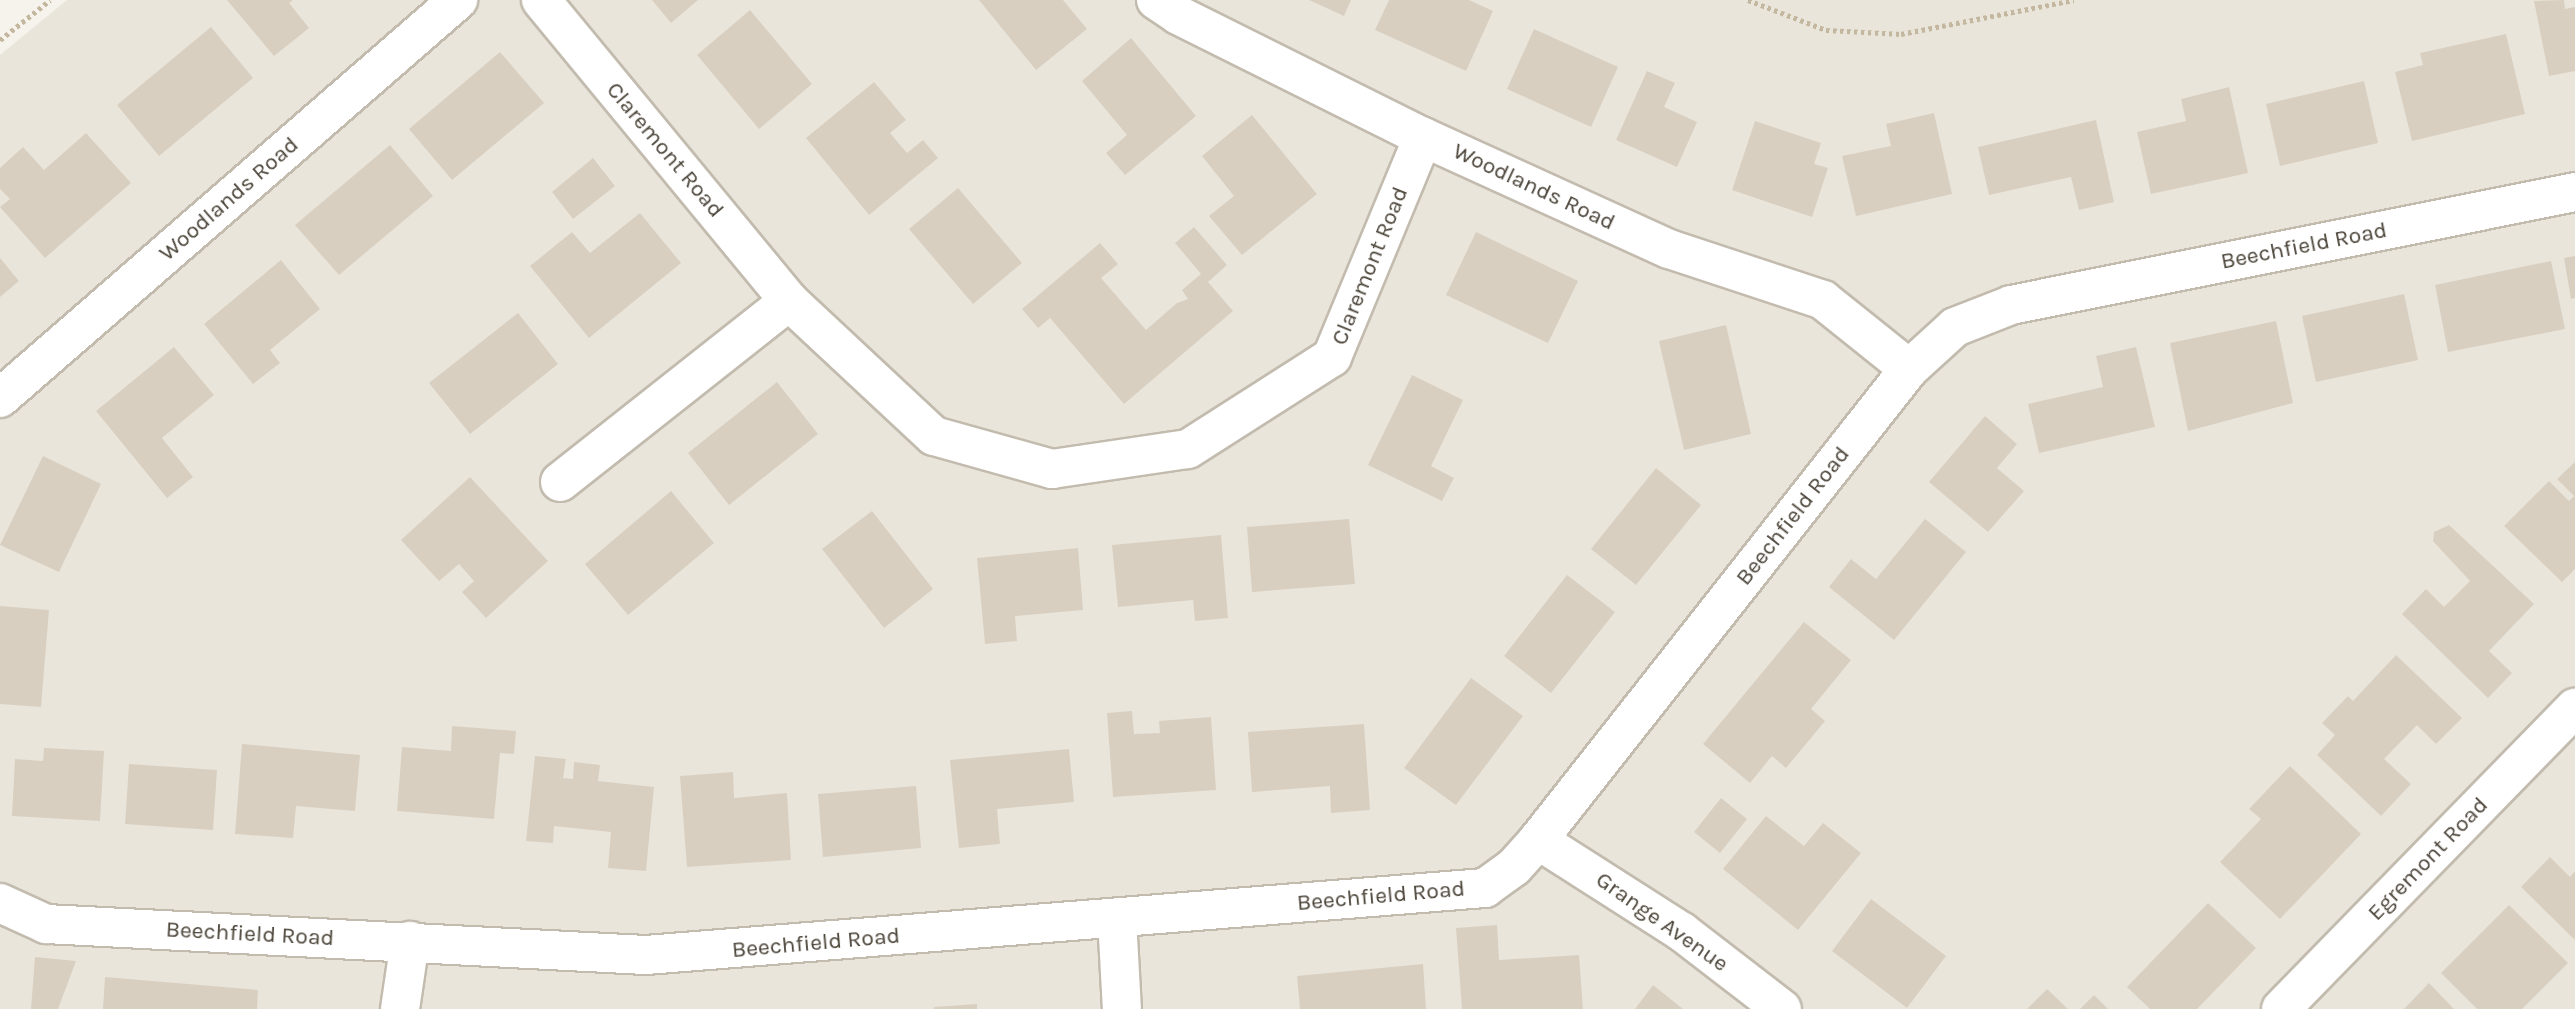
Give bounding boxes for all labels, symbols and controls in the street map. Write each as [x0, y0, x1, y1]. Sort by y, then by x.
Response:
street label: Claremont Road [600, 77, 730, 223]
street label: Woodlands Road [154, 131, 304, 267]
street label: Woodlands Road [1449, 137, 1619, 237]
street label: Claremont Road [1326, 183, 1414, 349]
street label: Beechfield Road [2219, 216, 2389, 276]
street label: Beechfield Road [1730, 441, 1856, 591]
street label: Egremont Road [2362, 791, 2494, 927]
street label: Grange Avenue [1590, 866, 1734, 978]
street label: Beechfield Road [1296, 875, 1466, 917]
street label: Beechfield Road [165, 916, 335, 952]
street label: Beechfield Road [731, 922, 901, 964]

